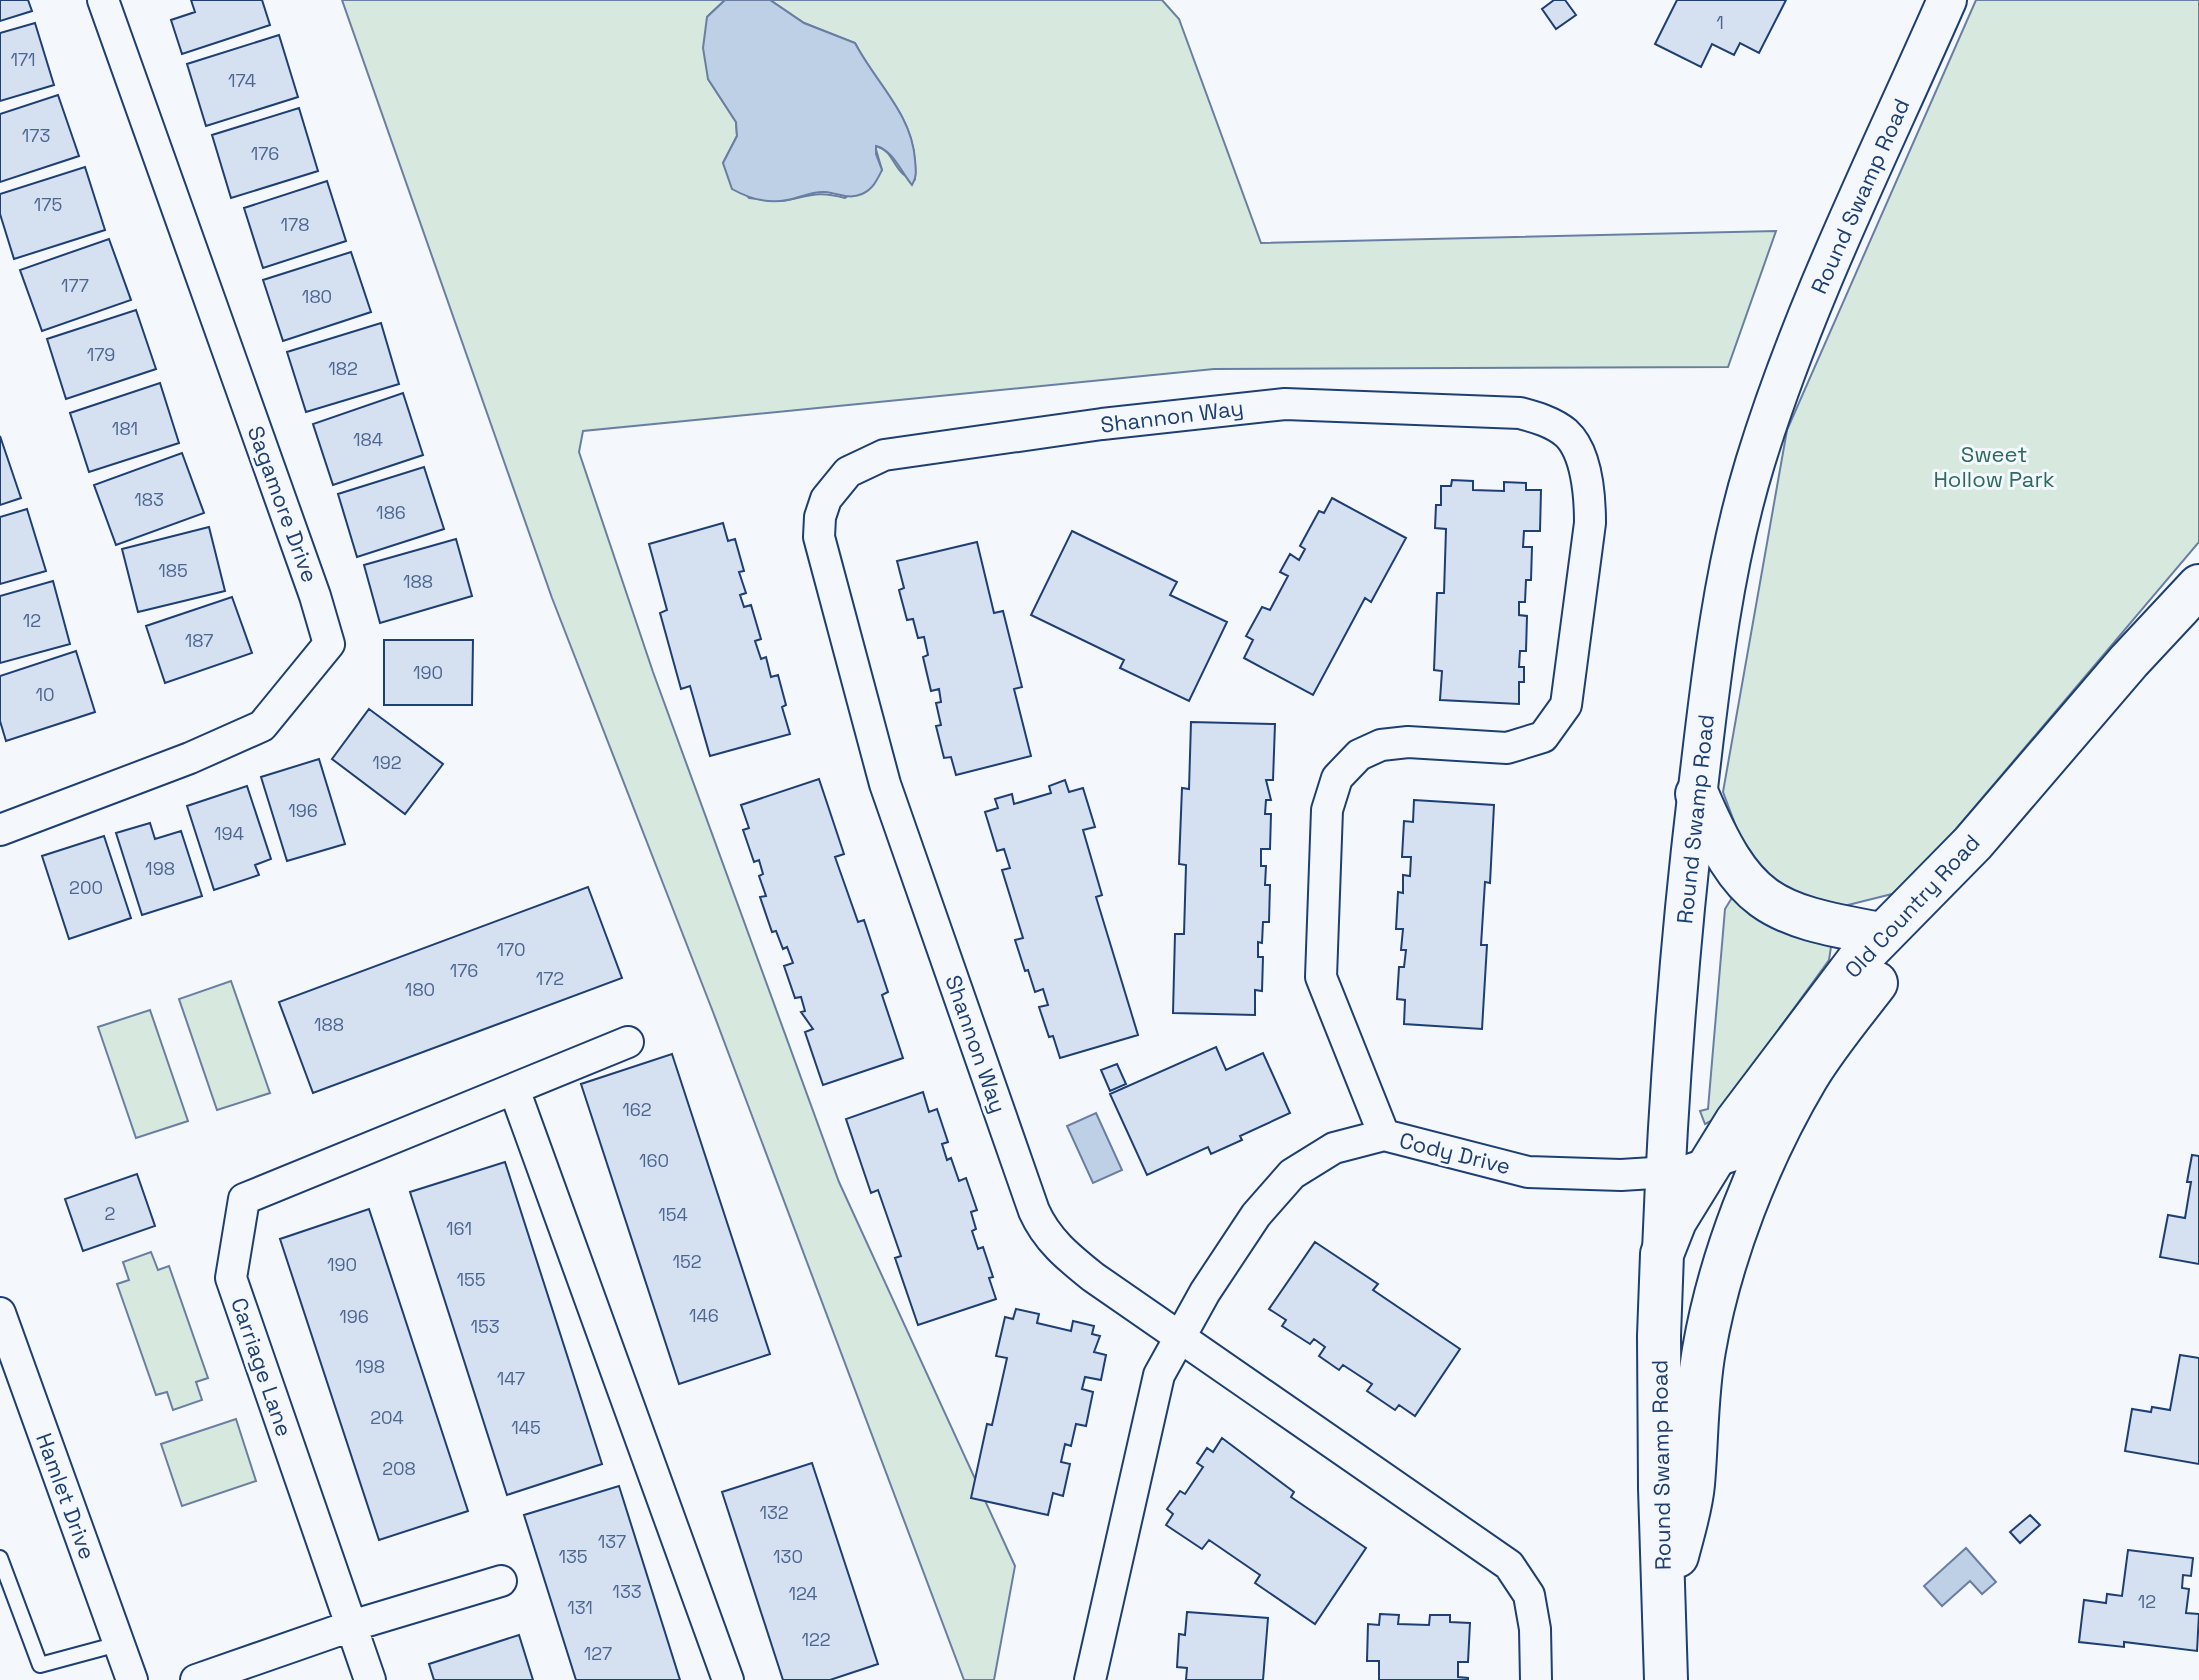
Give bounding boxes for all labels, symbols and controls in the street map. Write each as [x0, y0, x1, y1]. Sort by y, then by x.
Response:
house number: 1 [1716, 11, 1724, 34]
house number: 171 [10, 48, 36, 71]
house number: 174 [228, 69, 256, 92]
street label: Round Swamp Road [1804, 94, 1916, 298]
house number: 173 [22, 124, 50, 147]
house number: 176 [251, 142, 279, 165]
house number: 175 [34, 193, 62, 216]
house number: 178 [281, 213, 309, 236]
house number: 177 [61, 274, 89, 297]
house number: 180 [302, 285, 332, 308]
house number: 179 [87, 343, 115, 366]
house number: 182 [328, 357, 358, 380]
street label: Shannon Way [1099, 393, 1245, 439]
house number: 181 [112, 417, 138, 440]
street label: Sagamore Drive [242, 422, 324, 586]
house number: 184 [353, 428, 383, 451]
park label: Sweet Hollow Park [1933, 440, 2055, 493]
house number: 183 [134, 488, 164, 511]
house number: 186 [376, 501, 406, 524]
house number: 185 [158, 559, 188, 582]
house number: 188 [403, 570, 433, 593]
house number: 12 [23, 609, 41, 632]
house number: 187 [185, 629, 213, 652]
house number: 190 [413, 661, 443, 684]
house number: 10 [35, 683, 55, 706]
street label: Round Swamp Road [1670, 713, 1720, 925]
house number: 192 [372, 751, 402, 774]
house number: 196 [288, 799, 318, 822]
house number: 194 [214, 822, 244, 845]
street label: Old Country Road [1838, 828, 1986, 984]
house number: 198 [145, 857, 175, 880]
house number: 200 [69, 876, 103, 899]
house number: 170 [496, 938, 526, 961]
house number: 176 [450, 959, 478, 982]
house number: 172 [536, 967, 564, 990]
street label: Shannon Way [939, 971, 1013, 1117]
house number: 180 [405, 978, 435, 1001]
house number: 188 [314, 1013, 344, 1036]
house number: 162 [622, 1098, 652, 1121]
street label: Cody Drive [1396, 1126, 1514, 1180]
house number: 160 [639, 1149, 669, 1172]
house number: 2 [105, 1202, 115, 1225]
house number: 154 [658, 1203, 688, 1226]
house number: 161 [446, 1217, 472, 1240]
house number: 152 [672, 1250, 702, 1273]
house number: 190 [327, 1253, 357, 1276]
house number: 155 [456, 1268, 486, 1291]
street label: Carriage Lane [225, 1294, 299, 1440]
house number: 146 [689, 1304, 719, 1327]
house number: 196 [339, 1305, 369, 1328]
house number: 153 [470, 1315, 500, 1338]
house number: 198 [355, 1355, 385, 1378]
street label: Round Swamp Road [1645, 1359, 1677, 1571]
house number: 147 [497, 1367, 525, 1390]
house number: 204 [370, 1406, 404, 1429]
house number: 145 [511, 1416, 541, 1439]
street label: Hamlet Drive [30, 1429, 102, 1563]
house number: 208 [382, 1457, 416, 1480]
house number: 132 [759, 1501, 789, 1524]
house number: 137 [598, 1530, 626, 1553]
house number: 135 [558, 1545, 588, 1568]
house number: 130 [773, 1545, 803, 1568]
house number: 133 [612, 1580, 642, 1603]
house number: 124 [788, 1582, 818, 1605]
house number: 12 [2138, 1590, 2156, 1613]
house number: 131 [567, 1596, 593, 1619]
house number: 122 [801, 1628, 831, 1651]
house number: 127 [584, 1642, 612, 1665]

